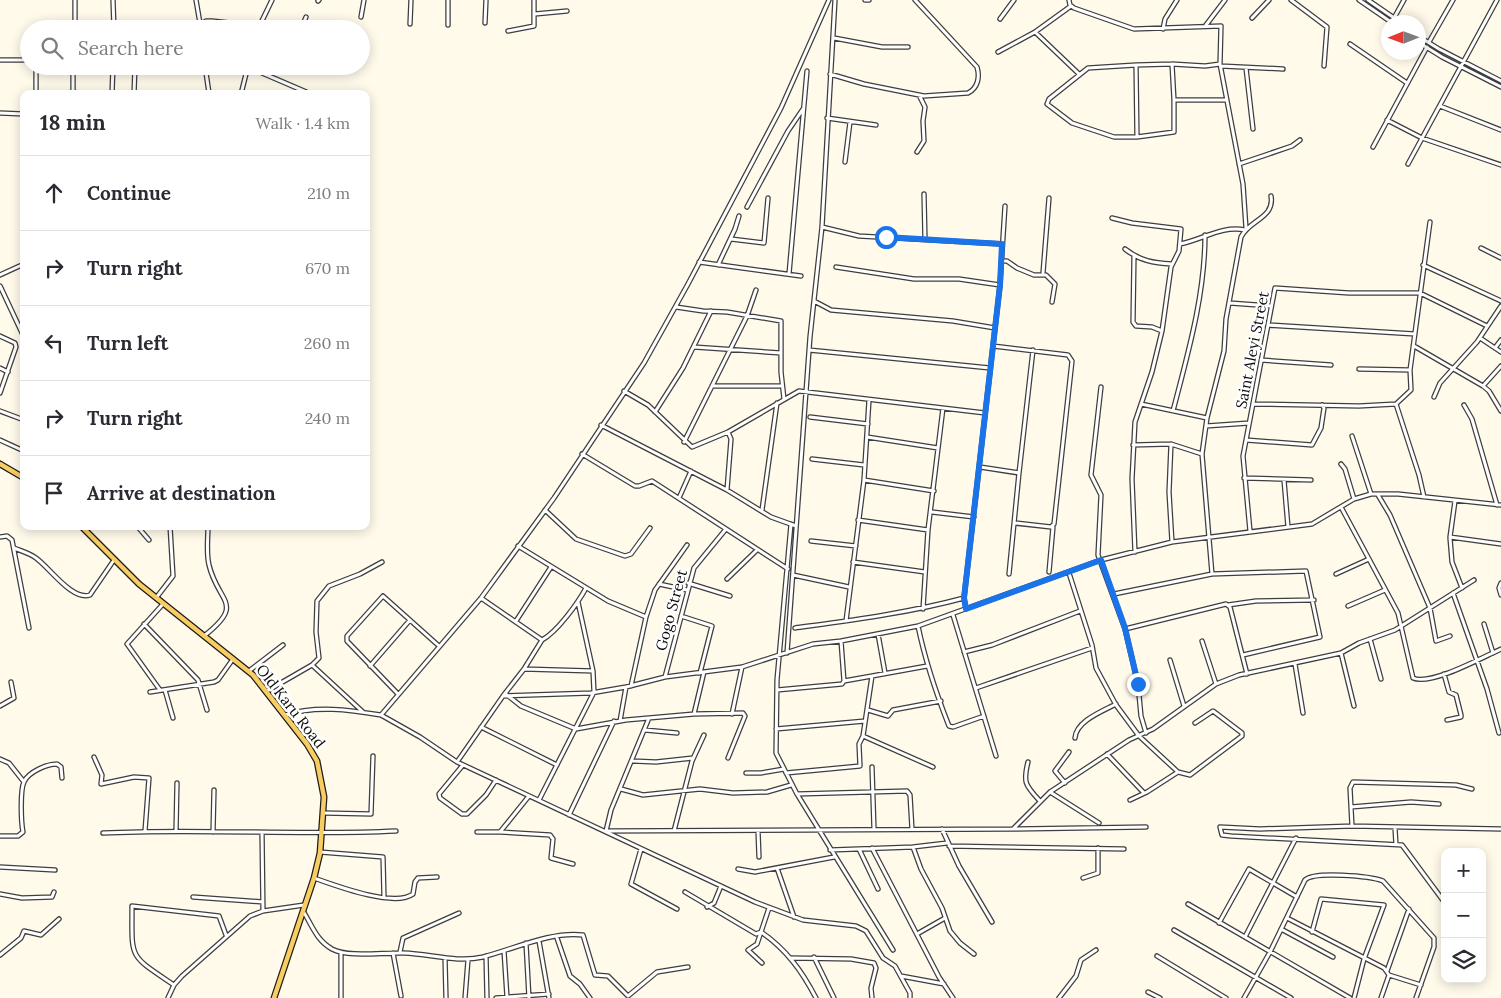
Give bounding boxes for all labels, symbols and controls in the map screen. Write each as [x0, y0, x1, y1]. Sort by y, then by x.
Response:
north arrow [1381, 15, 1426, 60]
search box [20, 20, 370, 75]
icon: search [38, 34, 66, 62]
text: Search here [78, 36, 184, 60]
text: 18 min [40, 109, 106, 136]
text: Walk · 1.4 km [256, 113, 350, 133]
icon: ahead [40, 179, 68, 207]
text: Continue [87, 181, 171, 205]
text: 210 m [307, 183, 350, 203]
route start [875, 226, 898, 249]
icon: right [40, 254, 68, 282]
text: Turn right [87, 256, 183, 280]
text: 670 m [305, 258, 350, 278]
street label: Saint Aleyi Street [1231, 289, 1273, 410]
icon: left [40, 329, 68, 357]
text: Turn left [87, 331, 168, 355]
text: 260 m [304, 333, 350, 353]
icon: right [40, 404, 68, 432]
text: Turn right [87, 406, 183, 430]
text: 240 m [305, 408, 350, 428]
icon: arrive [40, 479, 68, 507]
text: Arrive at destination [87, 481, 276, 505]
street label: Gogo Street [651, 567, 691, 653]
street label: Old Karu Road [252, 660, 330, 752]
route end [1127, 673, 1150, 696]
map controls [1441, 848, 1486, 983]
button: + [1441, 848, 1486, 893]
button: − [1441, 893, 1486, 938]
button: layers [1441, 938, 1486, 983]

